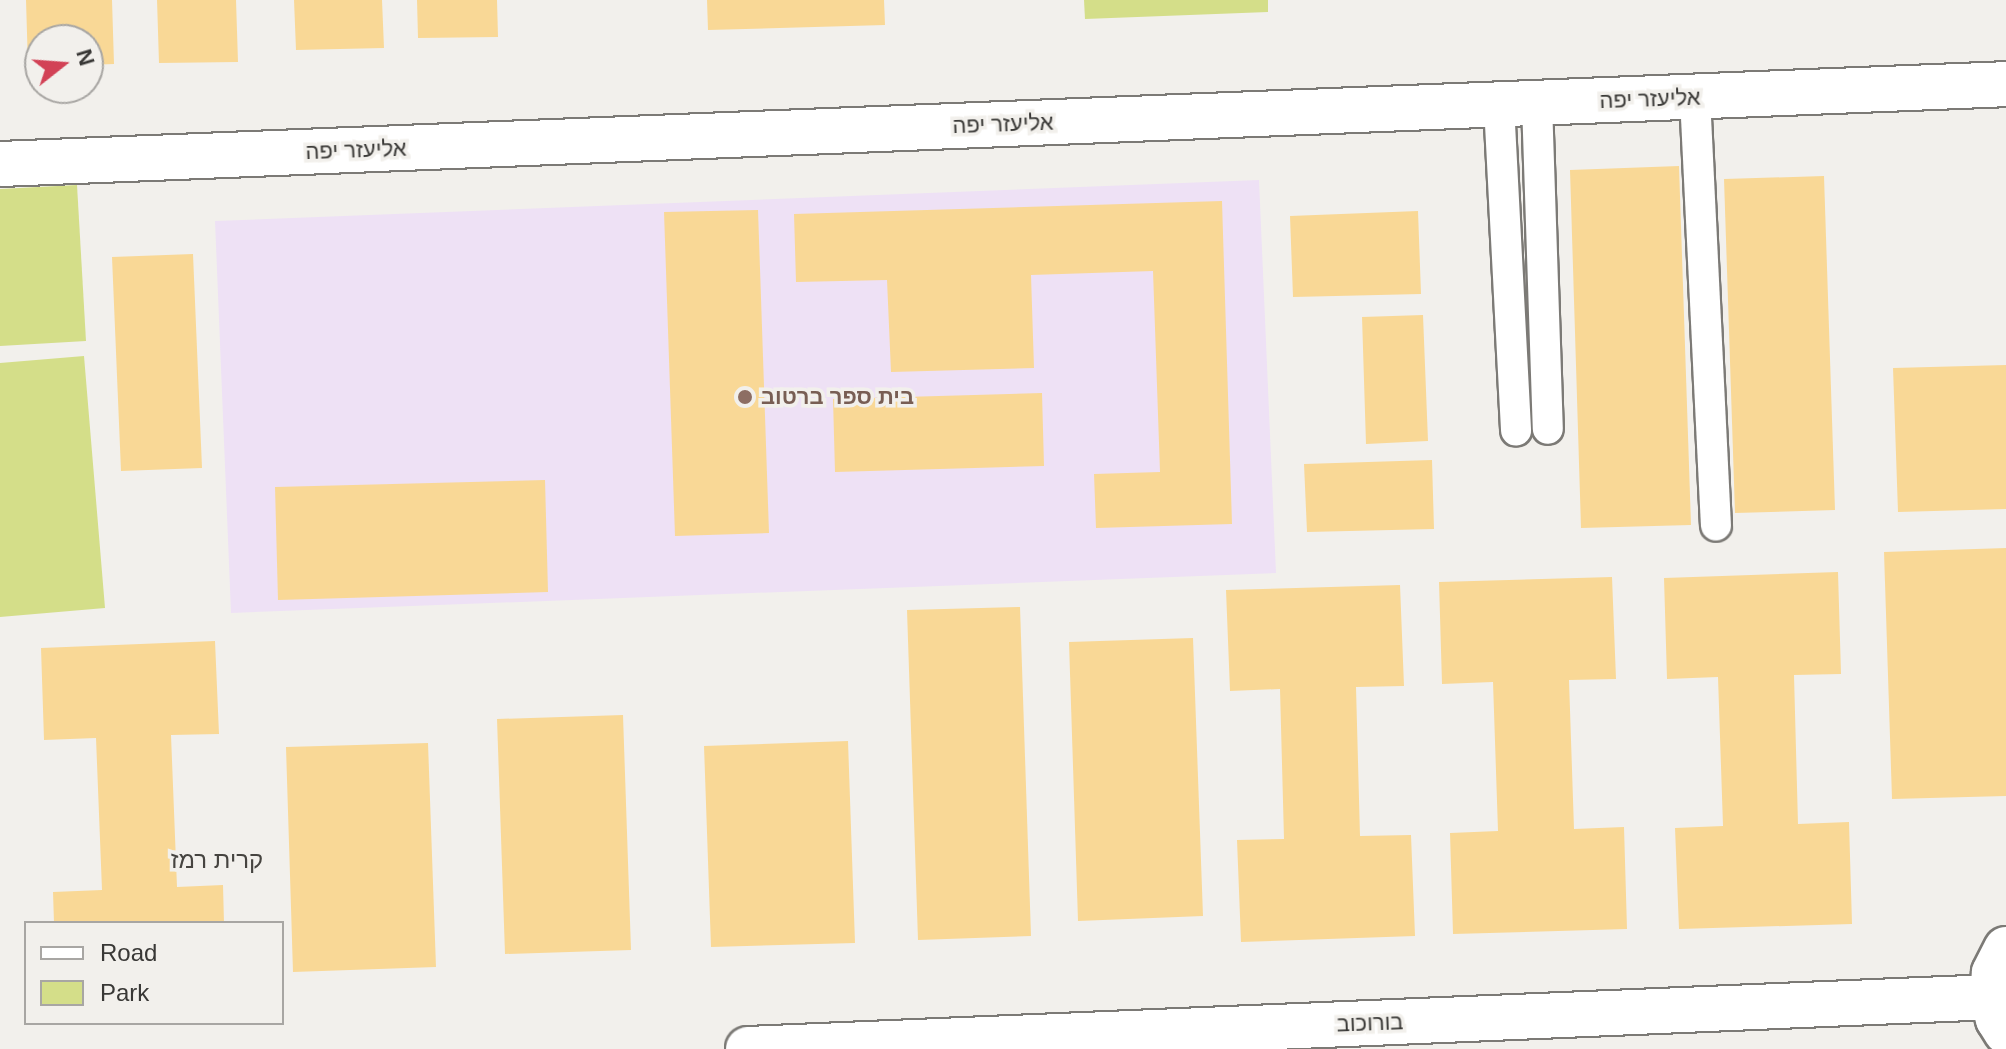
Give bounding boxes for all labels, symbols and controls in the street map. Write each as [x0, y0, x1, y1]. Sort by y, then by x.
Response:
north arrow [24, 24, 104, 104]
text: N [71, 46, 100, 69]
street label: אליעזר יפה [1599, 84, 1701, 114]
street label: אליעזר יפה [952, 109, 1054, 139]
street label: אליעזר יפה [305, 135, 407, 165]
place label: בית ספר ברטוב [761, 384, 914, 410]
marker: בית ספר ברטוב [736, 388, 754, 406]
district label: קרית רמז [171, 846, 263, 874]
legend [24, 921, 284, 1025]
text: Road [100, 939, 157, 966]
text: Park [100, 979, 149, 1006]
street label: בורוכוב [1336, 1009, 1404, 1037]

